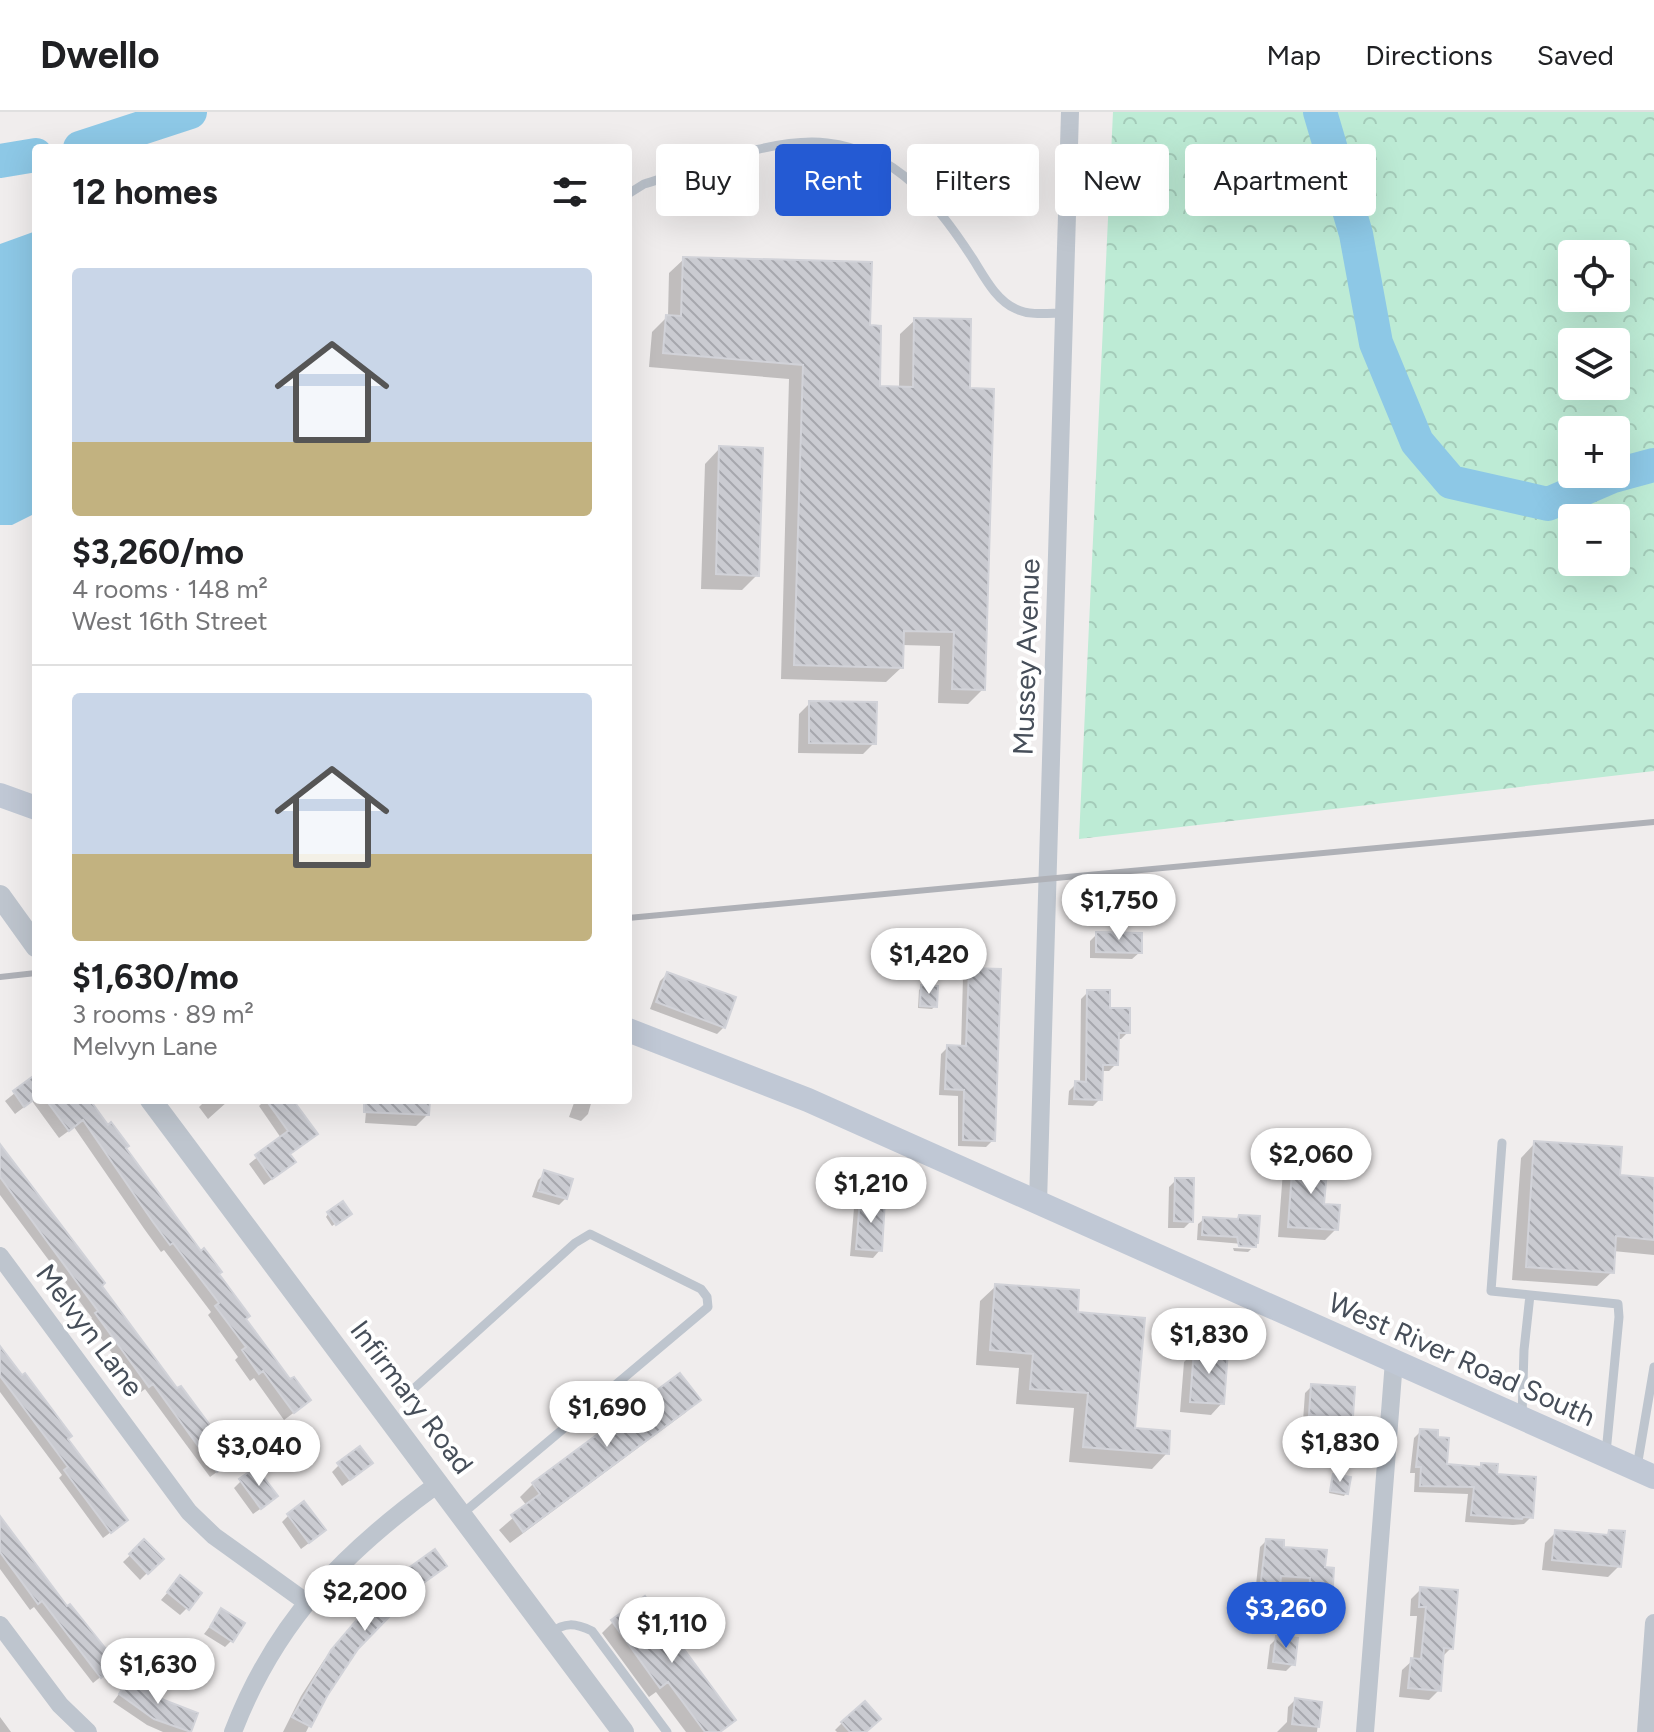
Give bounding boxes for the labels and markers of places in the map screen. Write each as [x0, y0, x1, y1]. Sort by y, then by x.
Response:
pin: $1,750 [1054, 874, 1184, 942]
pin: $1,420 [864, 928, 994, 996]
pin: $2,060 [1246, 1128, 1376, 1196]
pin: $1,210 [806, 1157, 936, 1225]
pin: $1,830 [1144, 1308, 1274, 1376]
pin: $1,690 [542, 1381, 672, 1449]
pin: $1,830 [1275, 1416, 1405, 1484]
pin: $3,040 [194, 1420, 324, 1488]
pin: $2,200 [300, 1565, 430, 1633]
pin: $3,260 [1221, 1582, 1351, 1650]
pin: $1,110 [607, 1597, 737, 1665]
pin: $1,630 [93, 1638, 223, 1706]

